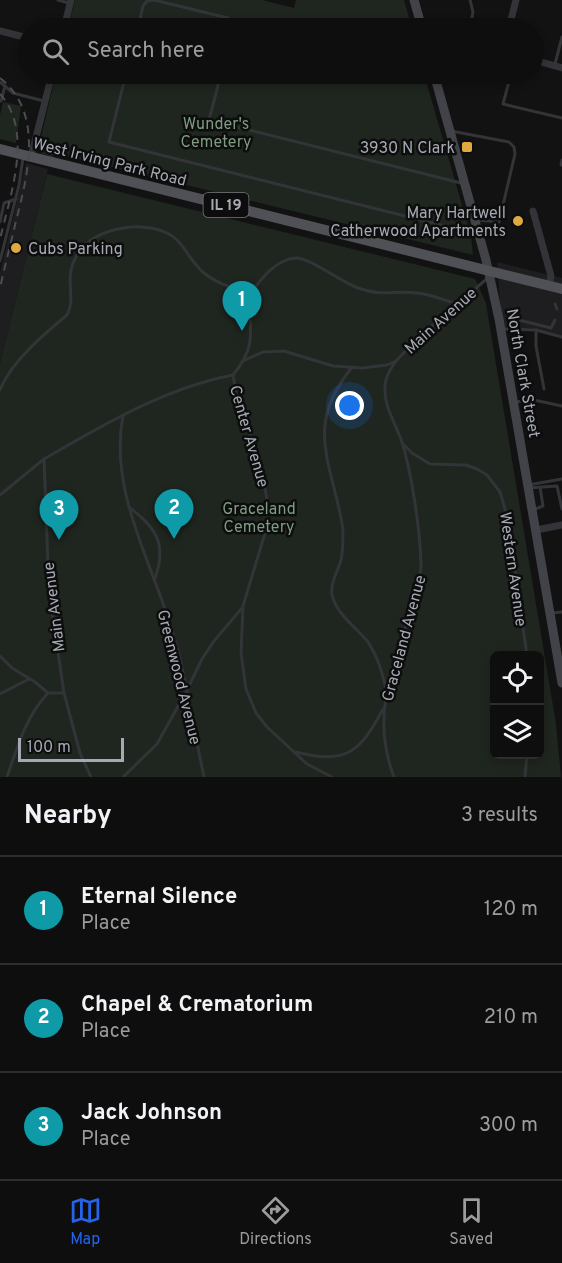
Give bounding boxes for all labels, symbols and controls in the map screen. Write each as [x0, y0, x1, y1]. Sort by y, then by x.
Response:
search box [18, 18, 544, 84]
icon: search [39, 35, 72, 68]
text: Search here [87, 38, 205, 65]
park label: Wunder's Cemetery [181, 115, 251, 153]
street label: West Irving Park Road [31, 134, 188, 192]
place label: 3930 N Clark [360, 139, 455, 159]
marker: 3930 N Clark [460, 140, 474, 154]
road number: IL 19 [204, 193, 248, 217]
place label: Mary Hartwell Catherwood Apartments [330, 204, 506, 242]
marker: Mary Hartwell Catherwood Apartments [511, 214, 525, 228]
place label: Cubs Parking [28, 240, 123, 260]
marker: Cubs Parking [9, 241, 23, 255]
pin: 1 [222, 282, 262, 331]
street label: Main Avenue [401, 284, 482, 359]
street label: North Clark Street [501, 307, 543, 439]
street label: Center Avenue [224, 383, 272, 490]
your location [335, 391, 364, 420]
pin: 3 [40, 490, 78, 540]
pin: 2 [154, 490, 194, 539]
park label: Graceland Cemetery [222, 500, 296, 538]
street label: Western Avenue [494, 511, 530, 628]
street label: Main Avenue [40, 561, 70, 653]
street label: Graceland Avenue [378, 573, 431, 704]
street label: Greenwood Avenue [152, 608, 205, 747]
map controls [490, 651, 544, 759]
button: locate [490, 651, 544, 705]
button: layers [490, 705, 544, 759]
scale bar [18, 735, 124, 762]
text: 100 m [27, 738, 71, 758]
text: Nearby [24, 800, 112, 833]
text: 3 results [461, 803, 538, 829]
text: Eternal Silence [81, 884, 237, 911]
text: 1 [40, 897, 48, 923]
text: 120 m [484, 897, 538, 923]
text: Place [81, 911, 131, 937]
text: Chapel & Crematorium [81, 992, 313, 1019]
text: 2 [37, 1005, 50, 1031]
text: 210 m [484, 1005, 538, 1031]
text: Place [81, 1019, 131, 1045]
text: Jack Johnson [81, 1100, 222, 1127]
text: 3 [38, 1113, 50, 1139]
text: 300 m [479, 1113, 538, 1139]
text: Place [81, 1127, 131, 1153]
tab: Map [69, 1194, 102, 1250]
tab: Directions [239, 1194, 312, 1250]
tab: Saved [449, 1194, 493, 1250]

